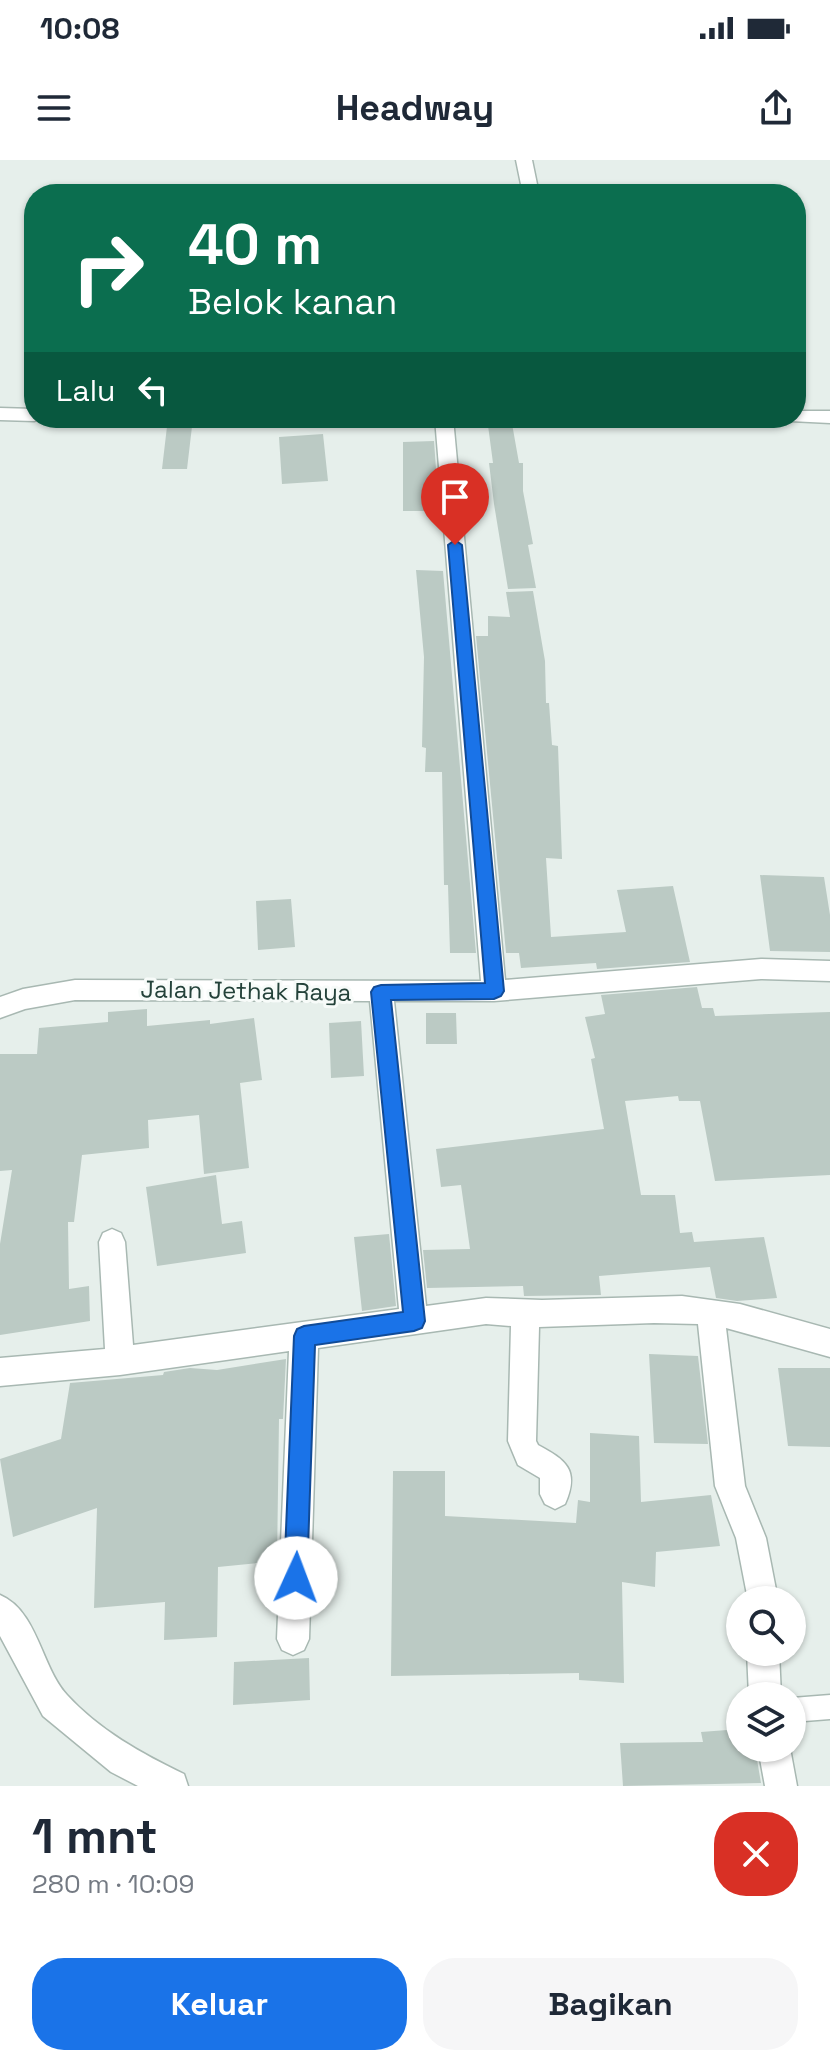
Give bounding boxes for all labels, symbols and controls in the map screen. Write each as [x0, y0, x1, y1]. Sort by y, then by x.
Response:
text: 10:08 [40, 9, 119, 48]
text: Headway [336, 85, 494, 131]
icon: menu [32, 86, 76, 130]
icon: share [754, 86, 798, 130]
text: 40 m [188, 209, 322, 280]
icon: right [56, 216, 160, 320]
text: Belok kanan [188, 279, 397, 325]
icon: left [131, 368, 175, 412]
text: Lalu [56, 371, 115, 410]
pin [421, 463, 489, 545]
icon: arrive [433, 475, 477, 519]
street label: Jalan Jethak Raya [140, 973, 352, 1008]
position arrow [254, 1536, 338, 1620]
map controls [726, 1586, 806, 1762]
button: search [726, 1586, 806, 1666]
button: layers [726, 1682, 806, 1762]
text: 1 mnt [32, 1806, 158, 1867]
button: close [714, 1812, 798, 1896]
text: 280 m · 10:09 [32, 1867, 195, 1901]
button: Keluar [32, 1958, 407, 2050]
button: Bagikan [423, 1958, 798, 2050]

